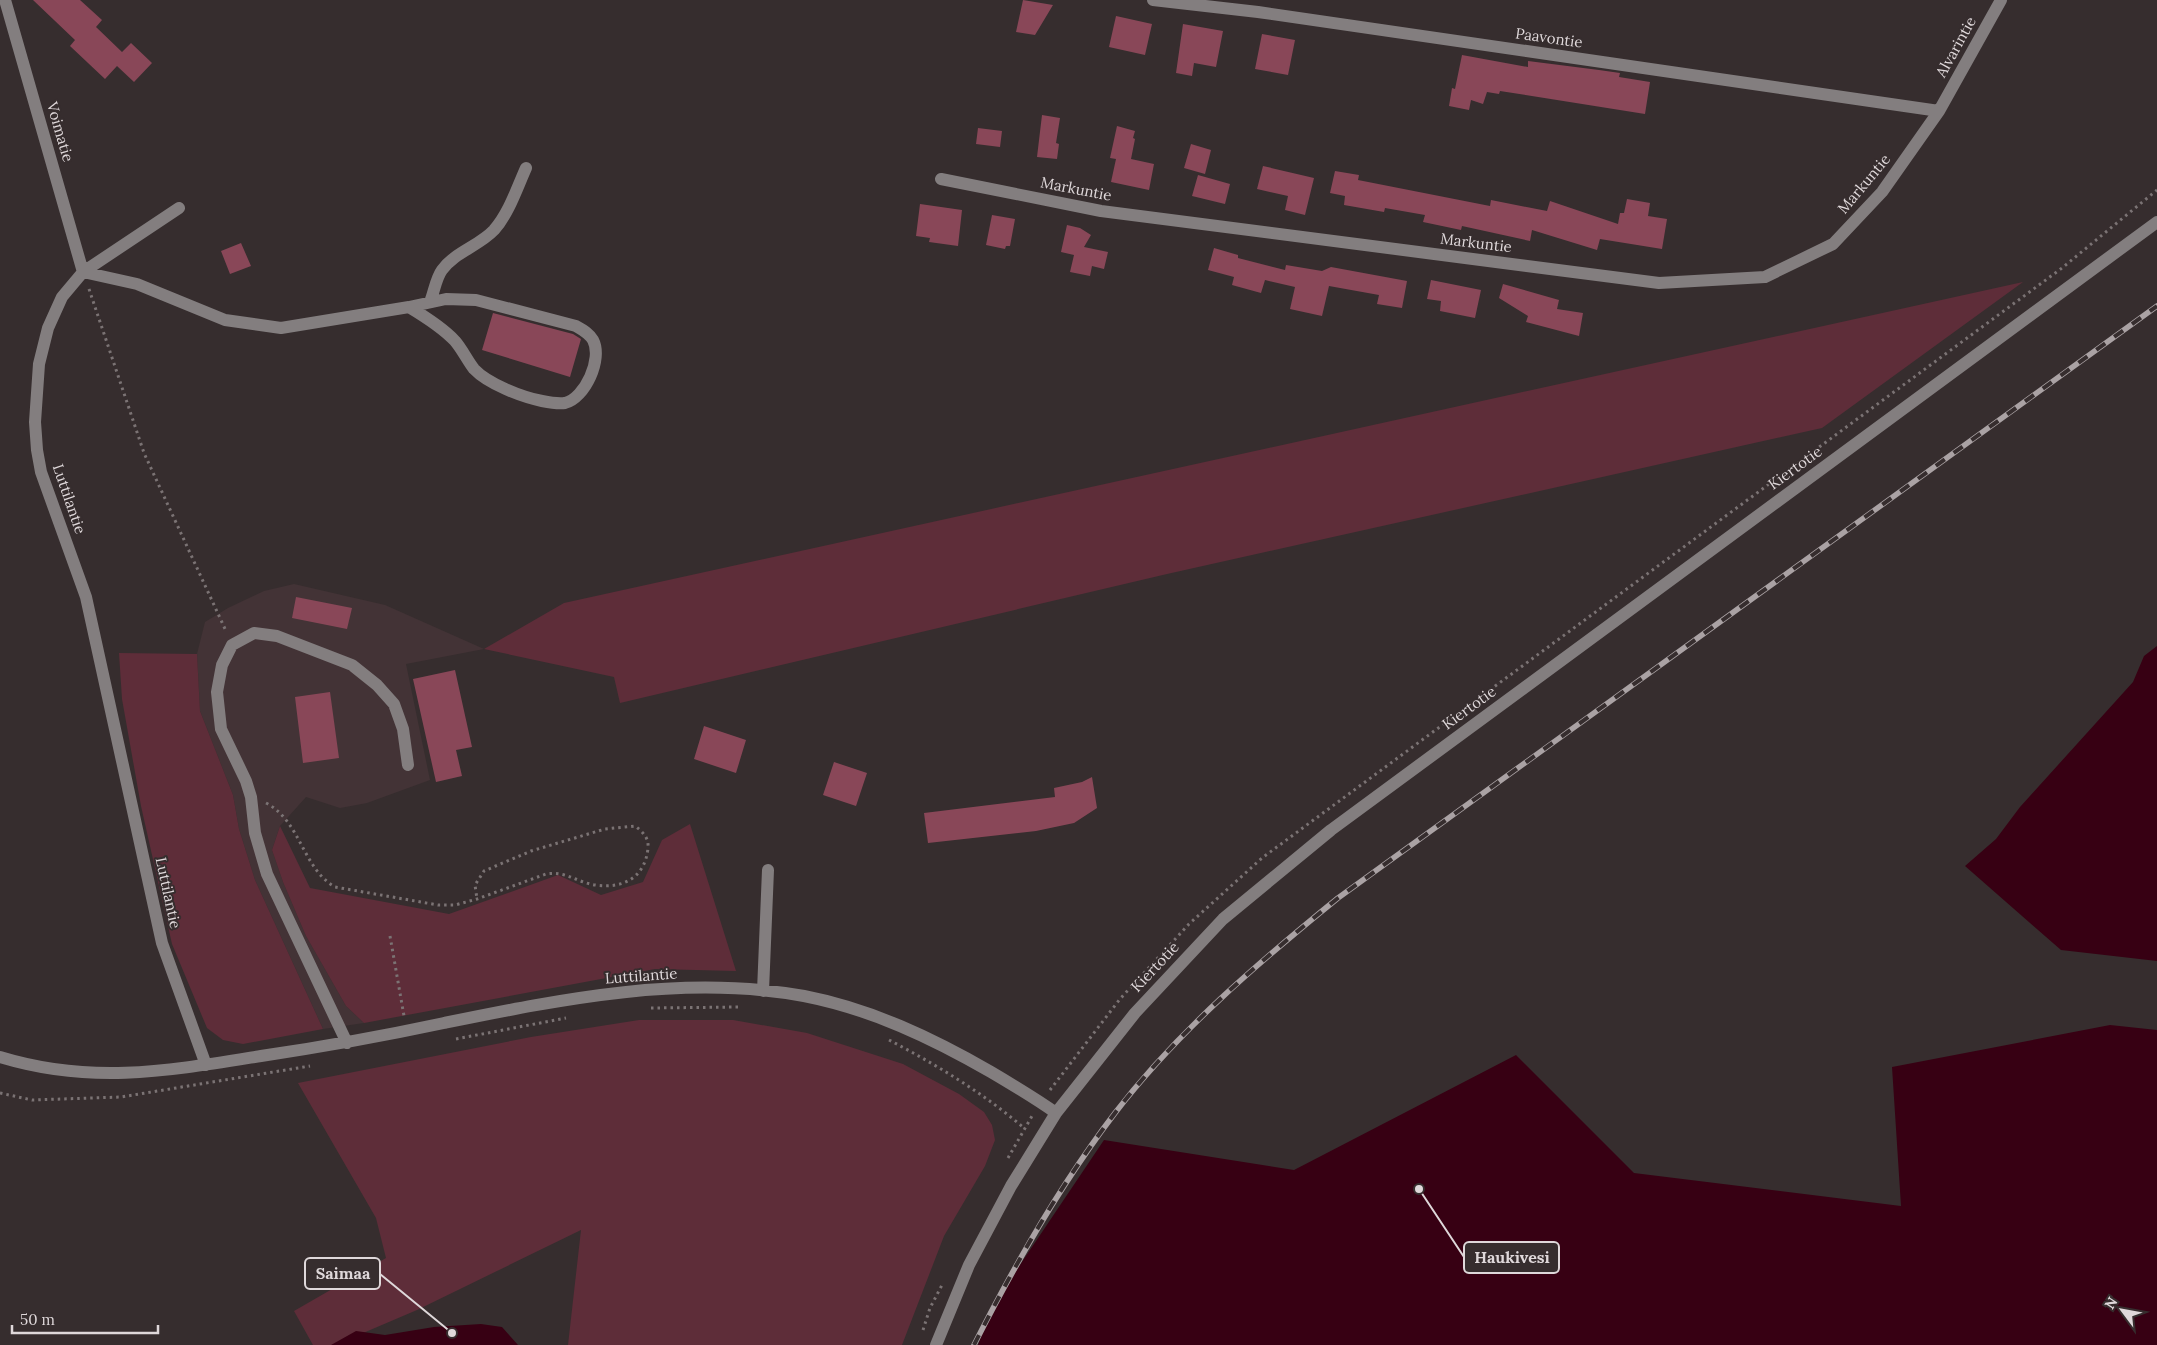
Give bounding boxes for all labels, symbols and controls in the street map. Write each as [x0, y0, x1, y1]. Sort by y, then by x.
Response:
street label: Alvarintie [1931, 13, 1980, 81]
street label: Paavontie [1514, 23, 1584, 52]
street label: Voimatie [43, 99, 78, 164]
street label: Markuntie [1833, 150, 1894, 217]
street label: Markuntie [1039, 172, 1113, 205]
street label: Markuntie [1439, 229, 1513, 256]
street label: Kiertotie [1764, 442, 1825, 493]
street label: Luttilantie [49, 461, 90, 536]
street label: Kiertotie [1438, 682, 1499, 733]
street label: Luttilantie [152, 855, 185, 930]
street label: Kiertotie [1127, 938, 1183, 996]
street label: Luttilantie [604, 963, 678, 988]
callout: Haukivesi [1464, 1242, 1559, 1273]
text: Haukivesi [1474, 1247, 1550, 1267]
callout: Saimaa [305, 1258, 380, 1289]
text: Saimaa [316, 1263, 371, 1283]
north arrow [2097, 1285, 2147, 1335]
text: N [2100, 1294, 2122, 1312]
scale bar [12, 1302, 159, 1334]
text: 50 m [20, 1310, 55, 1329]

